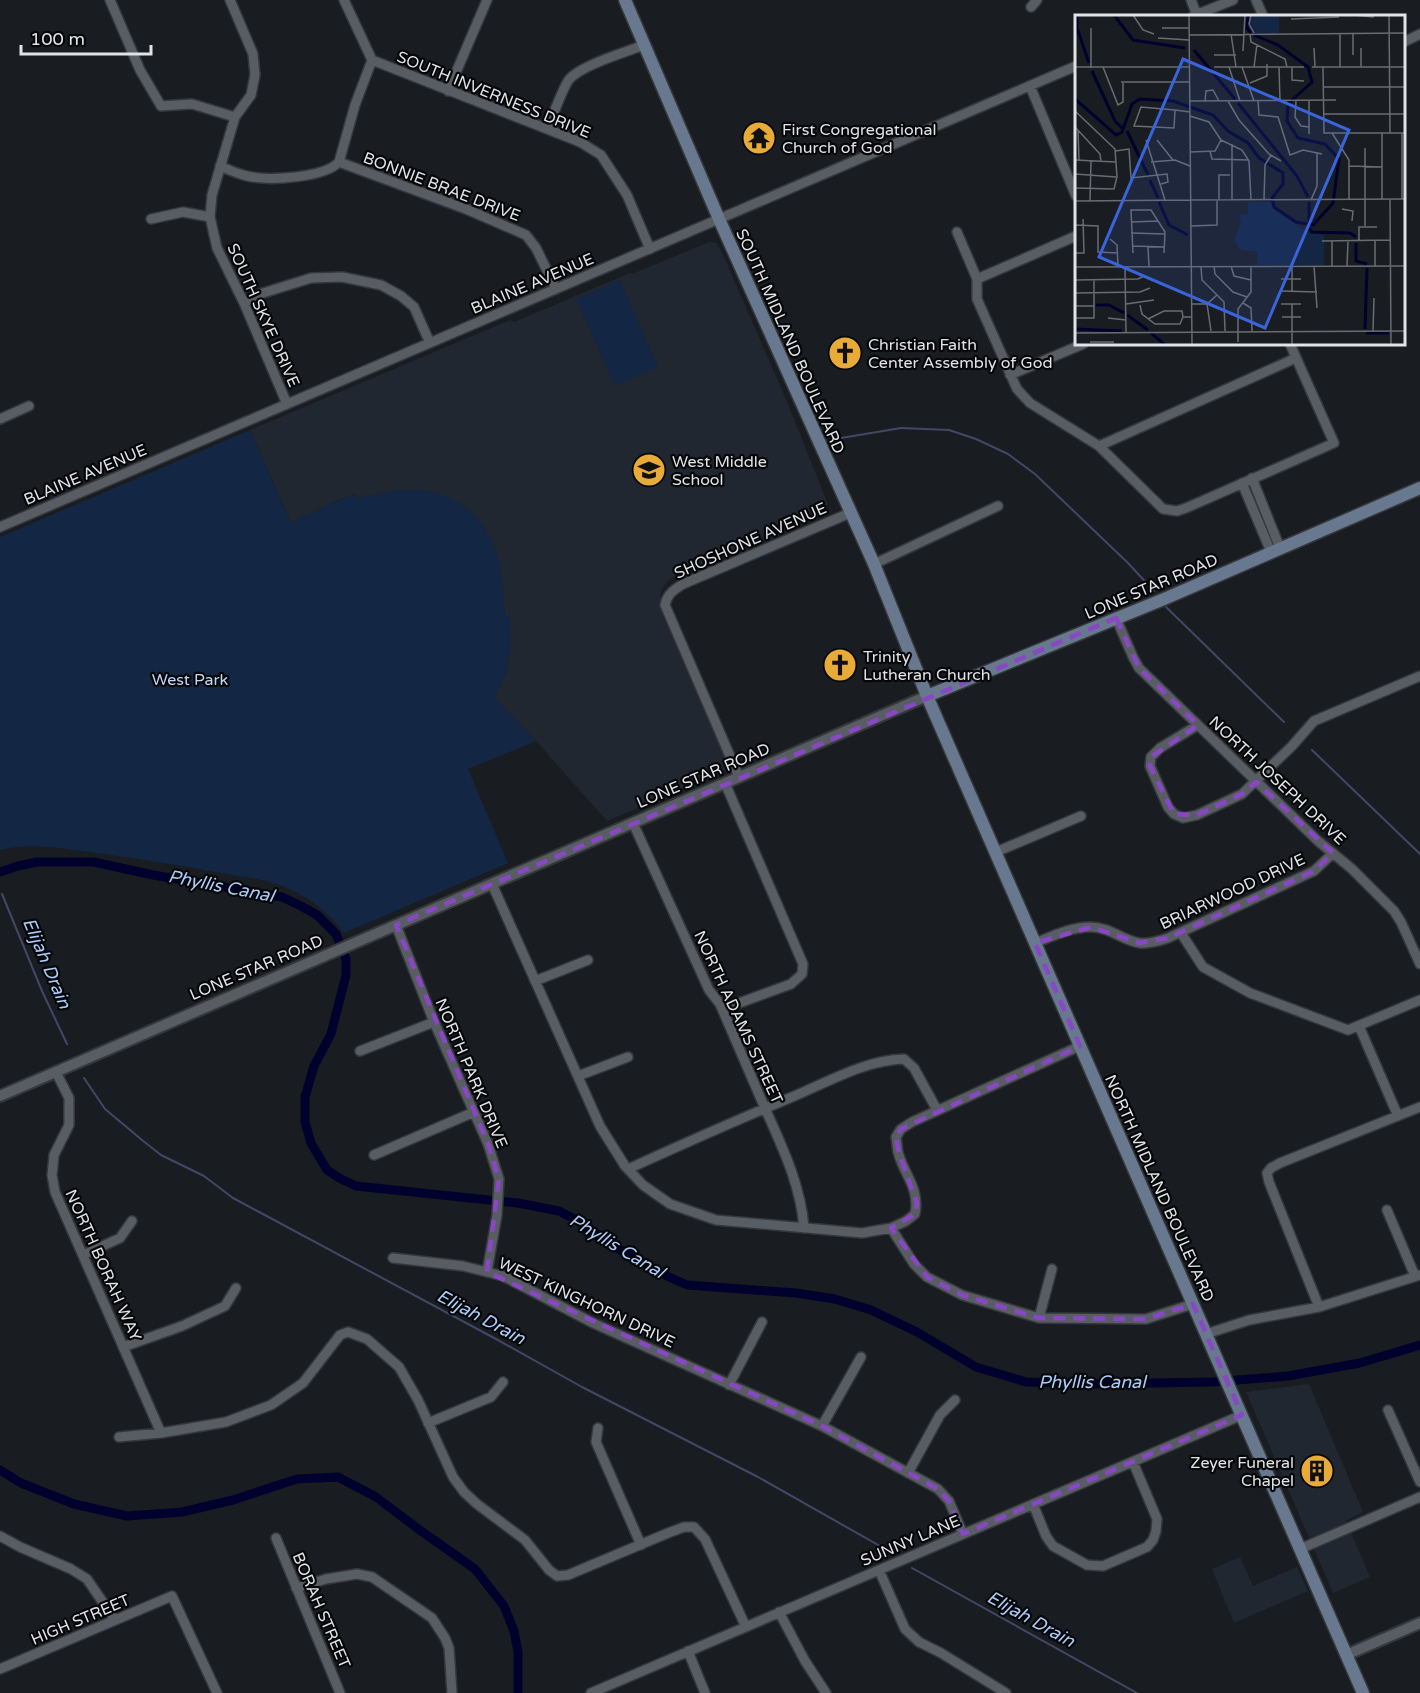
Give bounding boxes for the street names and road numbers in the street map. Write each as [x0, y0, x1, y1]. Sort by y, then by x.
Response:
street label: SOUTH INVERNESS DRIVE [394, 47, 593, 143]
street label: BONNIE BRAE DRIVE [360, 148, 523, 226]
street label: SOUTH MIDLAND BOULEVARD [731, 226, 849, 457]
street label: SOUTH SKYE DRIVE [222, 240, 304, 390]
street label: BLAINE AVENUE [468, 249, 597, 319]
street label: BLAINE AVENUE [21, 440, 150, 510]
street label: SHOSHONE AVENUE [671, 498, 830, 584]
street label: LONE STAR ROAD [1082, 550, 1221, 624]
street label: NORTH JOSEPH DRIVE [1205, 712, 1350, 849]
street label: LONE STAR ROAD [634, 739, 773, 813]
street label: BRIARWOOD DRIVE [1157, 849, 1308, 934]
street label: NORTH ADAMS STREET [689, 928, 787, 1107]
street label: LONE STAR ROAD [187, 931, 326, 1005]
street label: NORTH PARK DRIVE [430, 995, 512, 1151]
street label: NORTH MIDLAND BOULEVARD [1100, 1072, 1218, 1305]
street label: NORTH BORAH WAY [61, 1186, 146, 1344]
street label: WEST KINGHORN DRIVE [495, 1253, 678, 1353]
street label: SUNNY LANE [858, 1511, 963, 1571]
street label: BORAH STREET [288, 1549, 355, 1672]
street label: HIGH STREET [28, 1590, 133, 1650]

